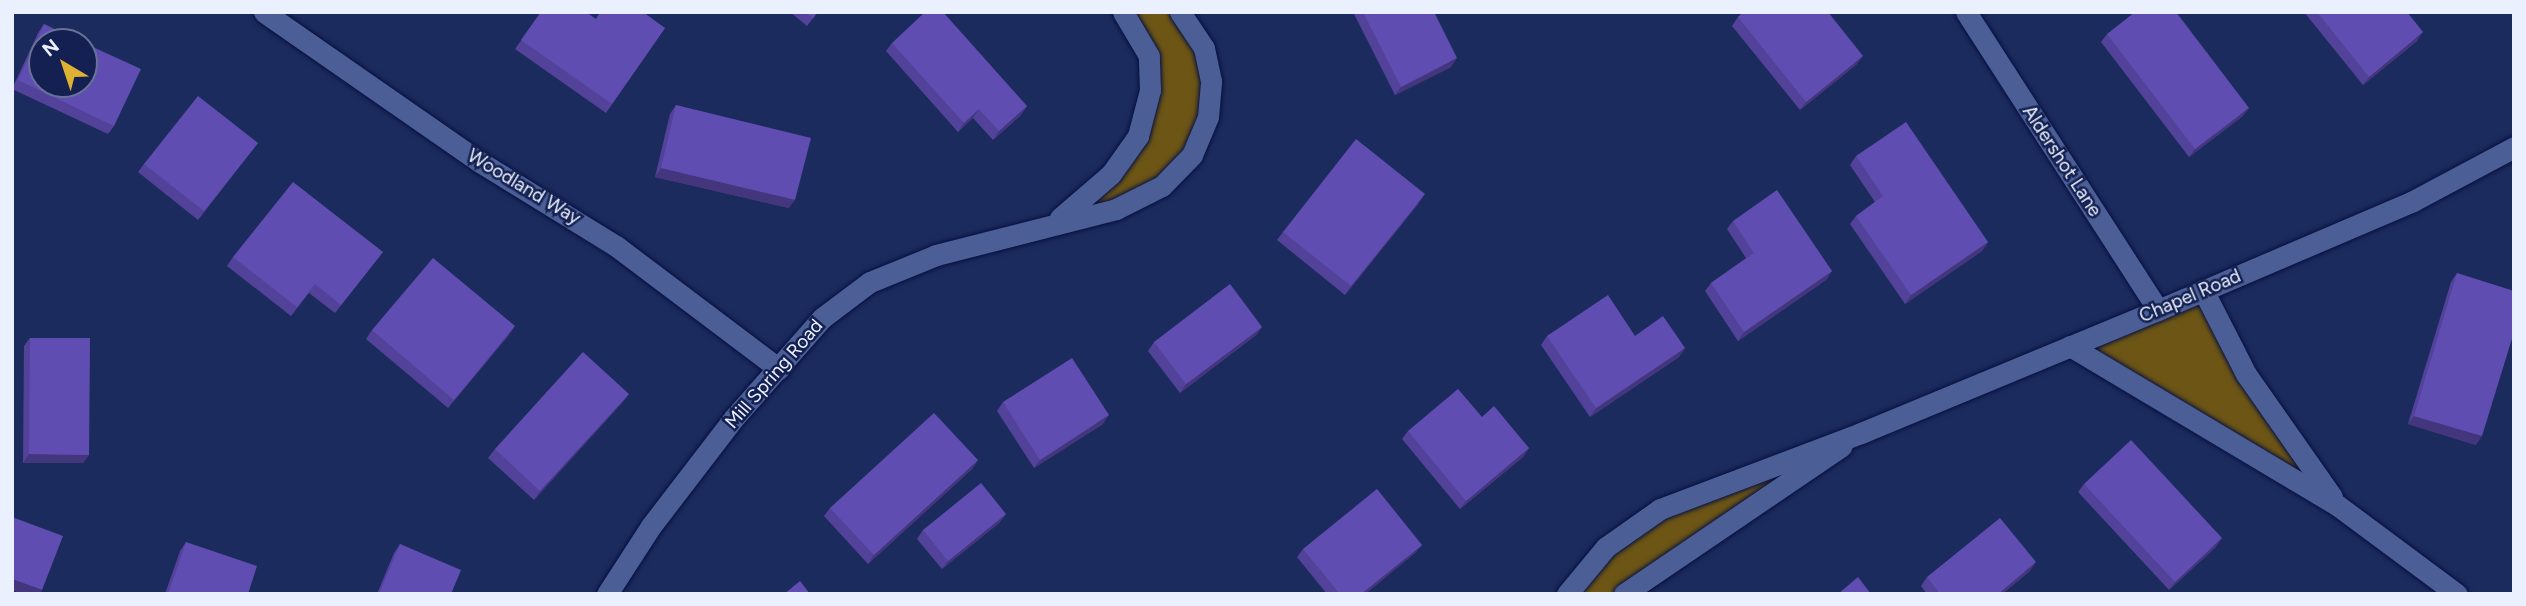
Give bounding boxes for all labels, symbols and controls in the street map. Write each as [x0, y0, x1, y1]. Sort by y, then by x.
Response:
north arrow [28, 28, 98, 98]
text: N [38, 34, 64, 61]
street label: Aldershot Lane [2018, 101, 2106, 221]
street label: Woodland Way [463, 144, 585, 230]
street label: Chapel Road [2136, 264, 2244, 328]
street label: Mill Spring Road [720, 315, 828, 433]

